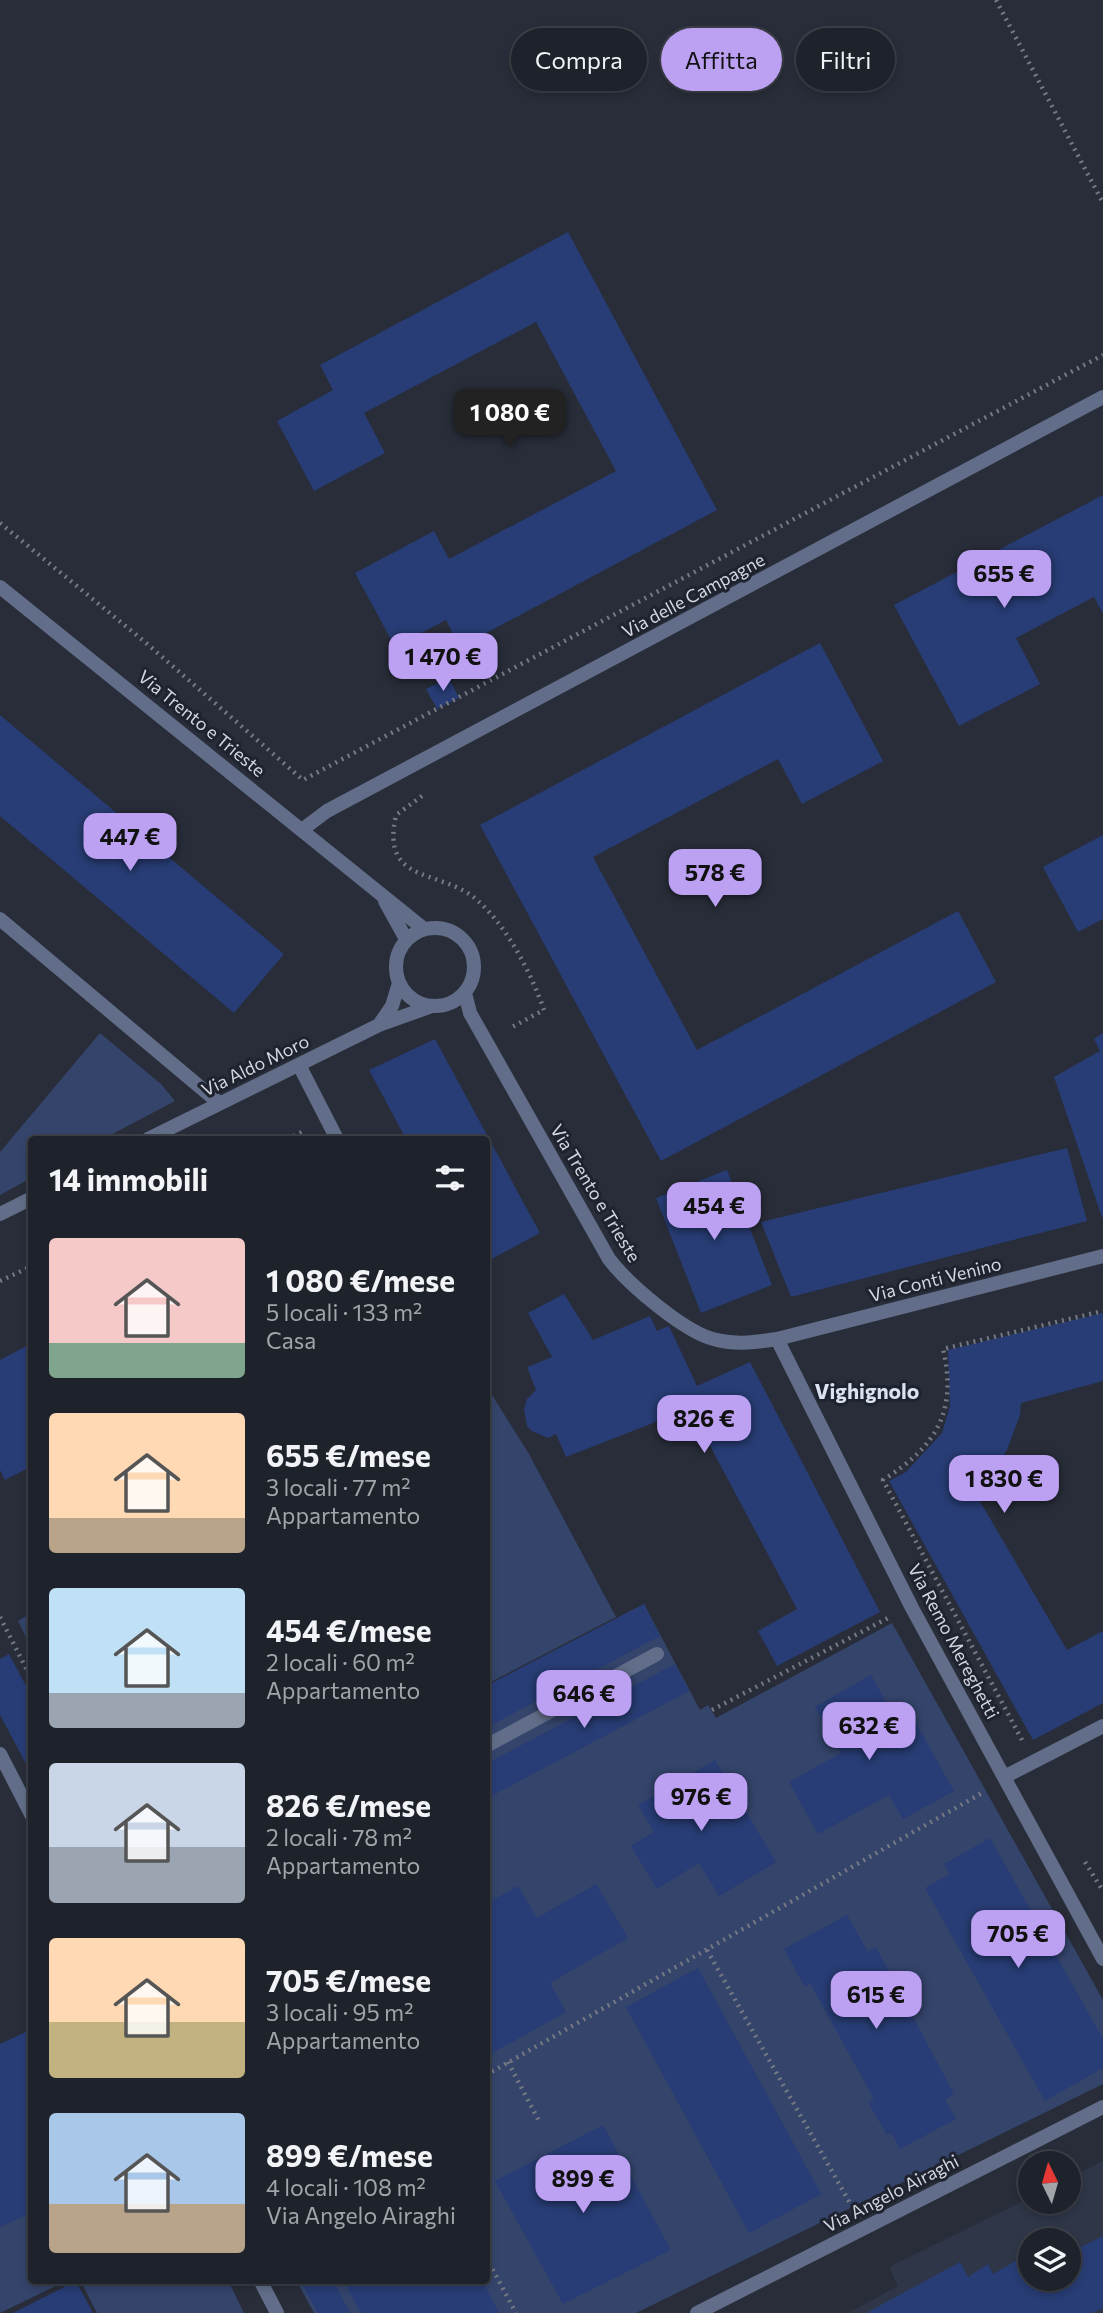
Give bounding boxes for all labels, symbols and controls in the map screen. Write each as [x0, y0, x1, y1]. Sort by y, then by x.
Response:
chip: Compra [511, 28, 647, 91]
chip: Affitta [661, 28, 782, 91]
chip: Filtri [796, 28, 895, 91]
pin: 1 080 € [445, 390, 575, 449]
text: 1 080 € [470, 398, 550, 426]
street label: Via delle Campagne [618, 548, 768, 642]
pin: 655 € [955, 550, 1053, 610]
text: 655 € [973, 559, 1035, 587]
pin: 1 470 € [378, 634, 508, 693]
text: 1 470 € [405, 642, 481, 670]
street label: Via Trento e Trieste [134, 665, 270, 781]
pin: 447 € [81, 814, 179, 873]
text: 447 € [100, 822, 160, 850]
pin: 578 € [666, 850, 764, 909]
text: 578 € [685, 858, 745, 886]
street label: Via Aldo Moro [198, 1029, 312, 1101]
street label: Via Trento e Trieste [546, 1120, 646, 1266]
icon: filters [431, 1159, 469, 1197]
text: 14 immobili [49, 1160, 208, 1197]
pin: 454 € [665, 1182, 763, 1242]
text: 454 € [683, 1191, 745, 1219]
street label: Via Conti Venino [867, 1252, 1003, 1306]
text: 1 080 €/mese [266, 1261, 455, 1298]
icon: home [105, 1266, 189, 1350]
text: 5 locali · 133 m² [266, 1298, 422, 1326]
text: Casa [266, 1326, 316, 1354]
district label: Vighignolo [815, 1378, 919, 1403]
pin: 826 € [655, 1396, 753, 1455]
text: 826 € [673, 1404, 735, 1432]
text: 655 €/mese [266, 1436, 431, 1473]
icon: home [105, 1441, 189, 1525]
pin: 1 830 € [939, 1456, 1069, 1515]
text: 1 830 € [965, 1464, 1043, 1492]
text: 3 locali · 77 m² [266, 1473, 411, 1501]
text: Appartamento [266, 1501, 420, 1529]
street label: Via Remo Mereghetti [904, 1560, 1004, 1722]
text: 454 €/mese [266, 1611, 432, 1648]
icon: home [105, 1616, 189, 1700]
text: 2 locali · 60 m² [266, 1648, 415, 1676]
pin: 646 € [535, 1670, 633, 1730]
text: Appartamento [266, 1676, 420, 1704]
text: 646 € [552, 1679, 616, 1707]
pin: 632 € [820, 1702, 918, 1762]
text: 632 € [839, 1711, 899, 1739]
pin: 976 € [652, 1773, 750, 1833]
text: 976 € [670, 1782, 732, 1810]
text: 826 €/mese [266, 1786, 431, 1823]
icon: home [105, 1791, 189, 1875]
text: 2 locali · 78 m² [266, 1823, 412, 1851]
text: Appartamento [266, 1851, 420, 1879]
pin: 705 € [969, 1910, 1067, 1970]
text: 705 € [987, 1919, 1049, 1947]
text: 705 €/mese [266, 1961, 431, 1998]
icon: home [105, 1966, 189, 2050]
pin: 615 € [827, 1972, 925, 2031]
text: 615 € [847, 1980, 905, 2008]
text: 3 locali · 95 m² [266, 1998, 413, 2026]
text: Appartamento [266, 2026, 420, 2054]
text: 899 €/mese [266, 2136, 433, 2173]
icon: home [105, 2141, 189, 2225]
street label: Via Angelo Airaghi [820, 2149, 962, 2237]
north arrow [1018, 2151, 1082, 2214]
map controls [1018, 2151, 1081, 2291]
pin: 899 € [534, 2156, 632, 2215]
text: 899 € [551, 2164, 615, 2192]
text: 4 locali · 108 m² [266, 2173, 426, 2201]
text: Via Angelo Airaghi [266, 2201, 456, 2229]
button: layers [1018, 2228, 1081, 2291]

